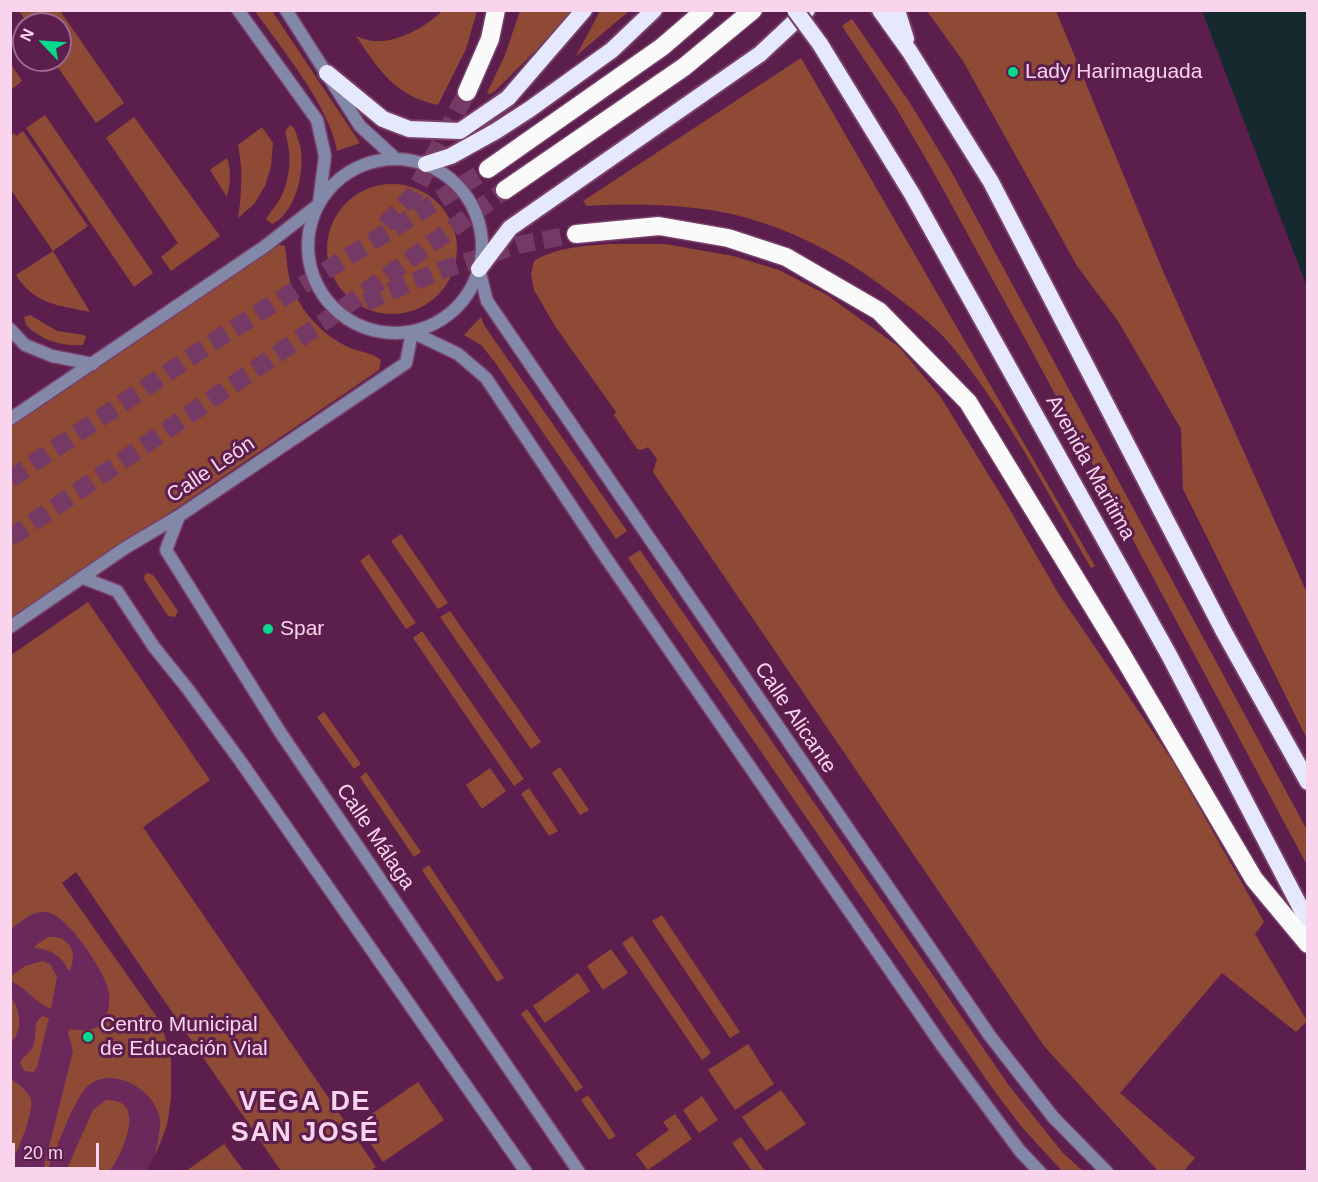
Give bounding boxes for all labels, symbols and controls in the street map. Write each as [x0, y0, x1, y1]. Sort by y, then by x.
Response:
north arrow [12, 12, 72, 72]
text: N [17, 26, 37, 44]
place label: Lady Harimaguada [1025, 59, 1202, 85]
marker: Lady Harimaguada [1006, 65, 1020, 79]
street label: Avenida Maritima [1040, 391, 1140, 545]
street label: Calle León [162, 431, 260, 509]
place label: Spar [280, 616, 324, 642]
marker: Spar [261, 622, 275, 636]
street label: Calle Alicante [749, 658, 841, 778]
street label: Calle Málaga [330, 779, 420, 895]
place label: Centro Municipal de Educación Vial [100, 1012, 268, 1062]
marker: Centro Municipal de Educación Vial [81, 1030, 95, 1044]
district label: VEGA DE SAN JOSÉ [231, 1087, 379, 1150]
scale bar [15, 1131, 102, 1169]
text: 20 m [23, 1143, 63, 1163]

